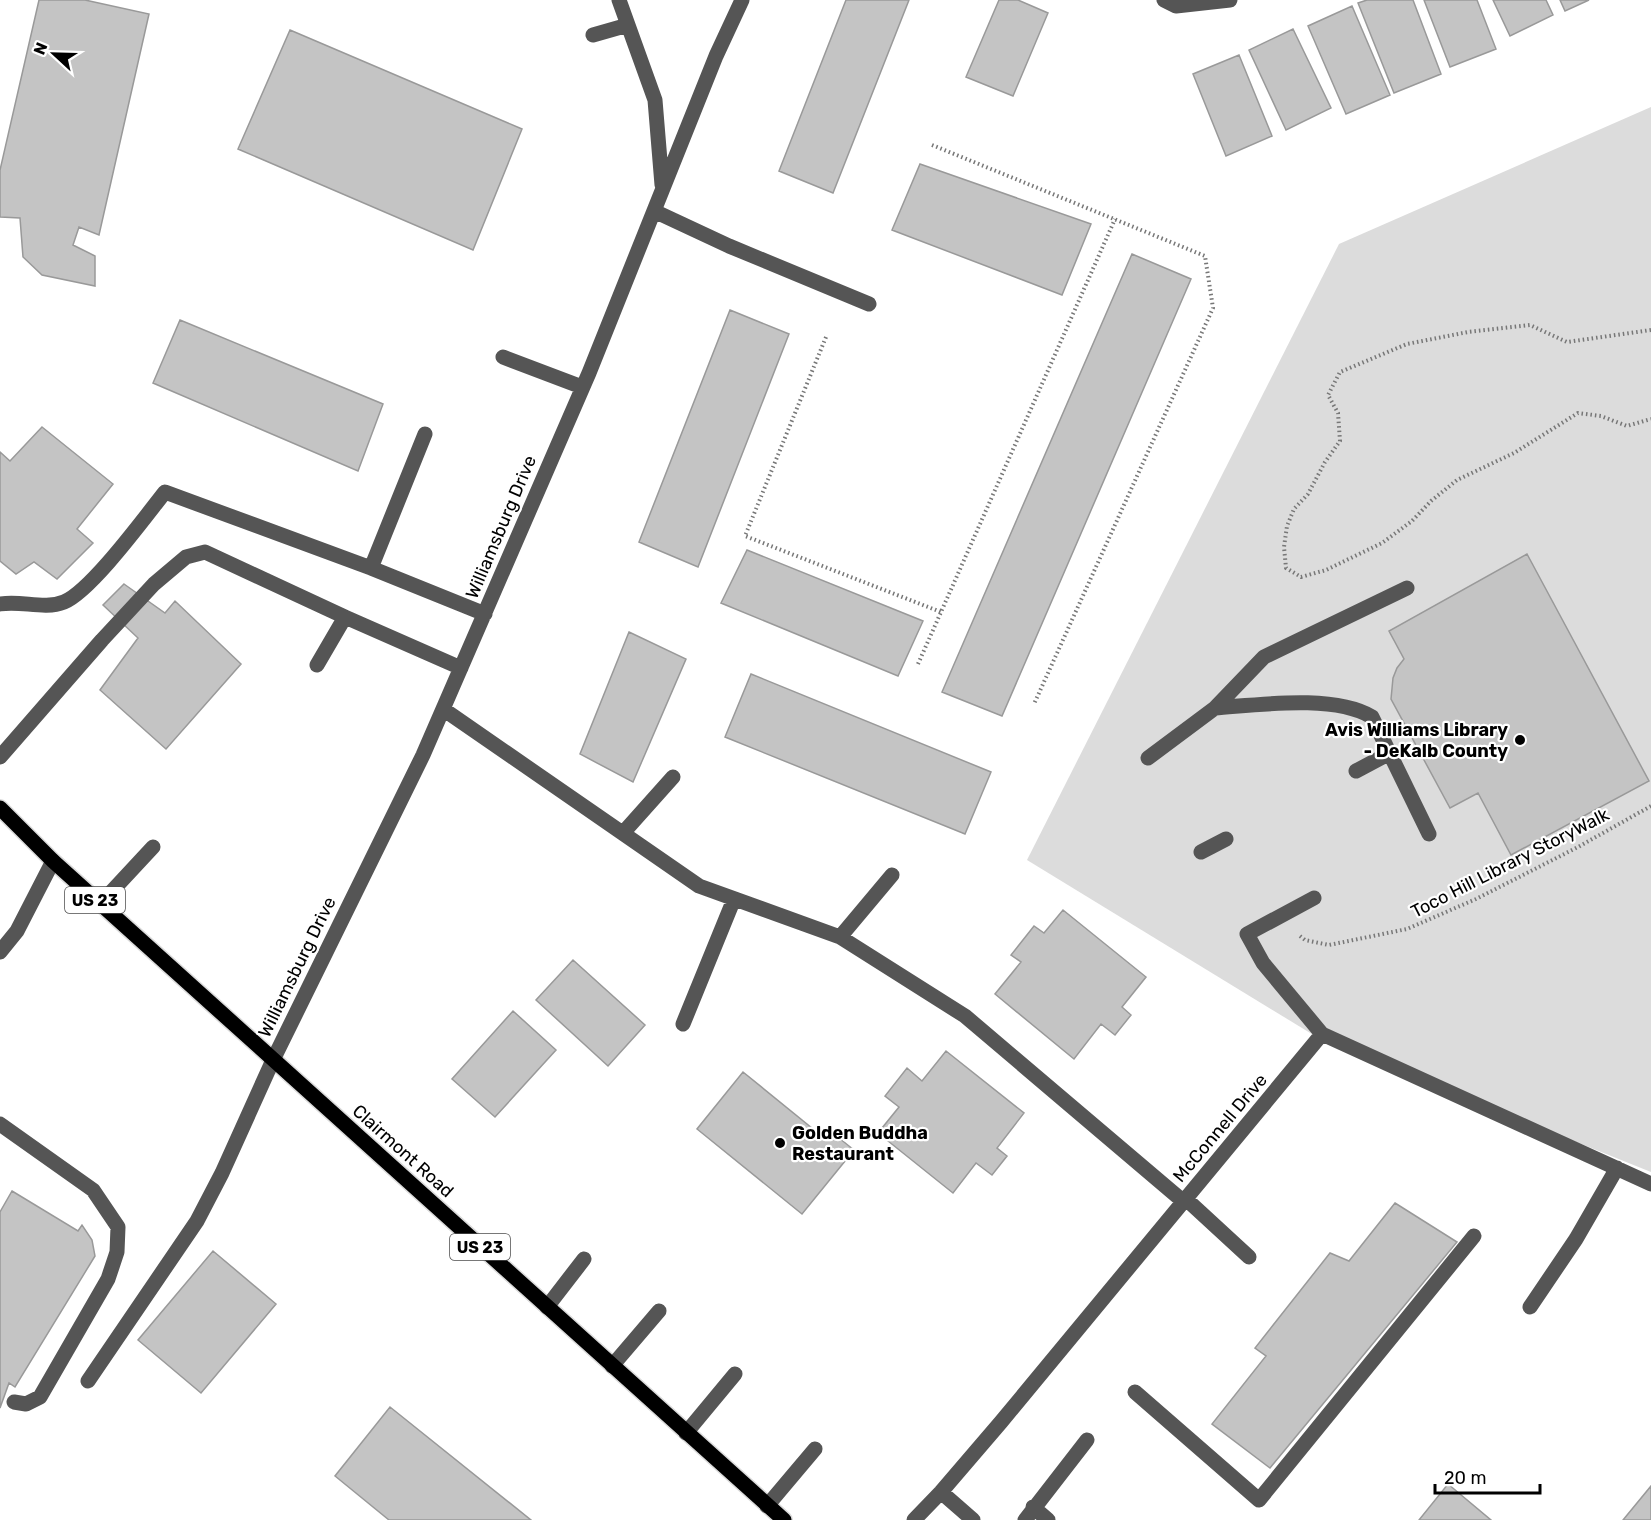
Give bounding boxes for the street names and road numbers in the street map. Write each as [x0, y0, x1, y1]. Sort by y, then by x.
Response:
street label: Williamsburg Drive [461, 452, 541, 602]
street label: Toco Hill Library StoryWalk [1407, 803, 1613, 923]
road number: US 23 [65, 887, 125, 913]
street label: Williamsburg Drive [253, 893, 341, 1041]
street label: McConnell Drive [1168, 1069, 1272, 1187]
street label: Clairmont Road [348, 1100, 458, 1202]
road number: US 23 [450, 1234, 510, 1260]

